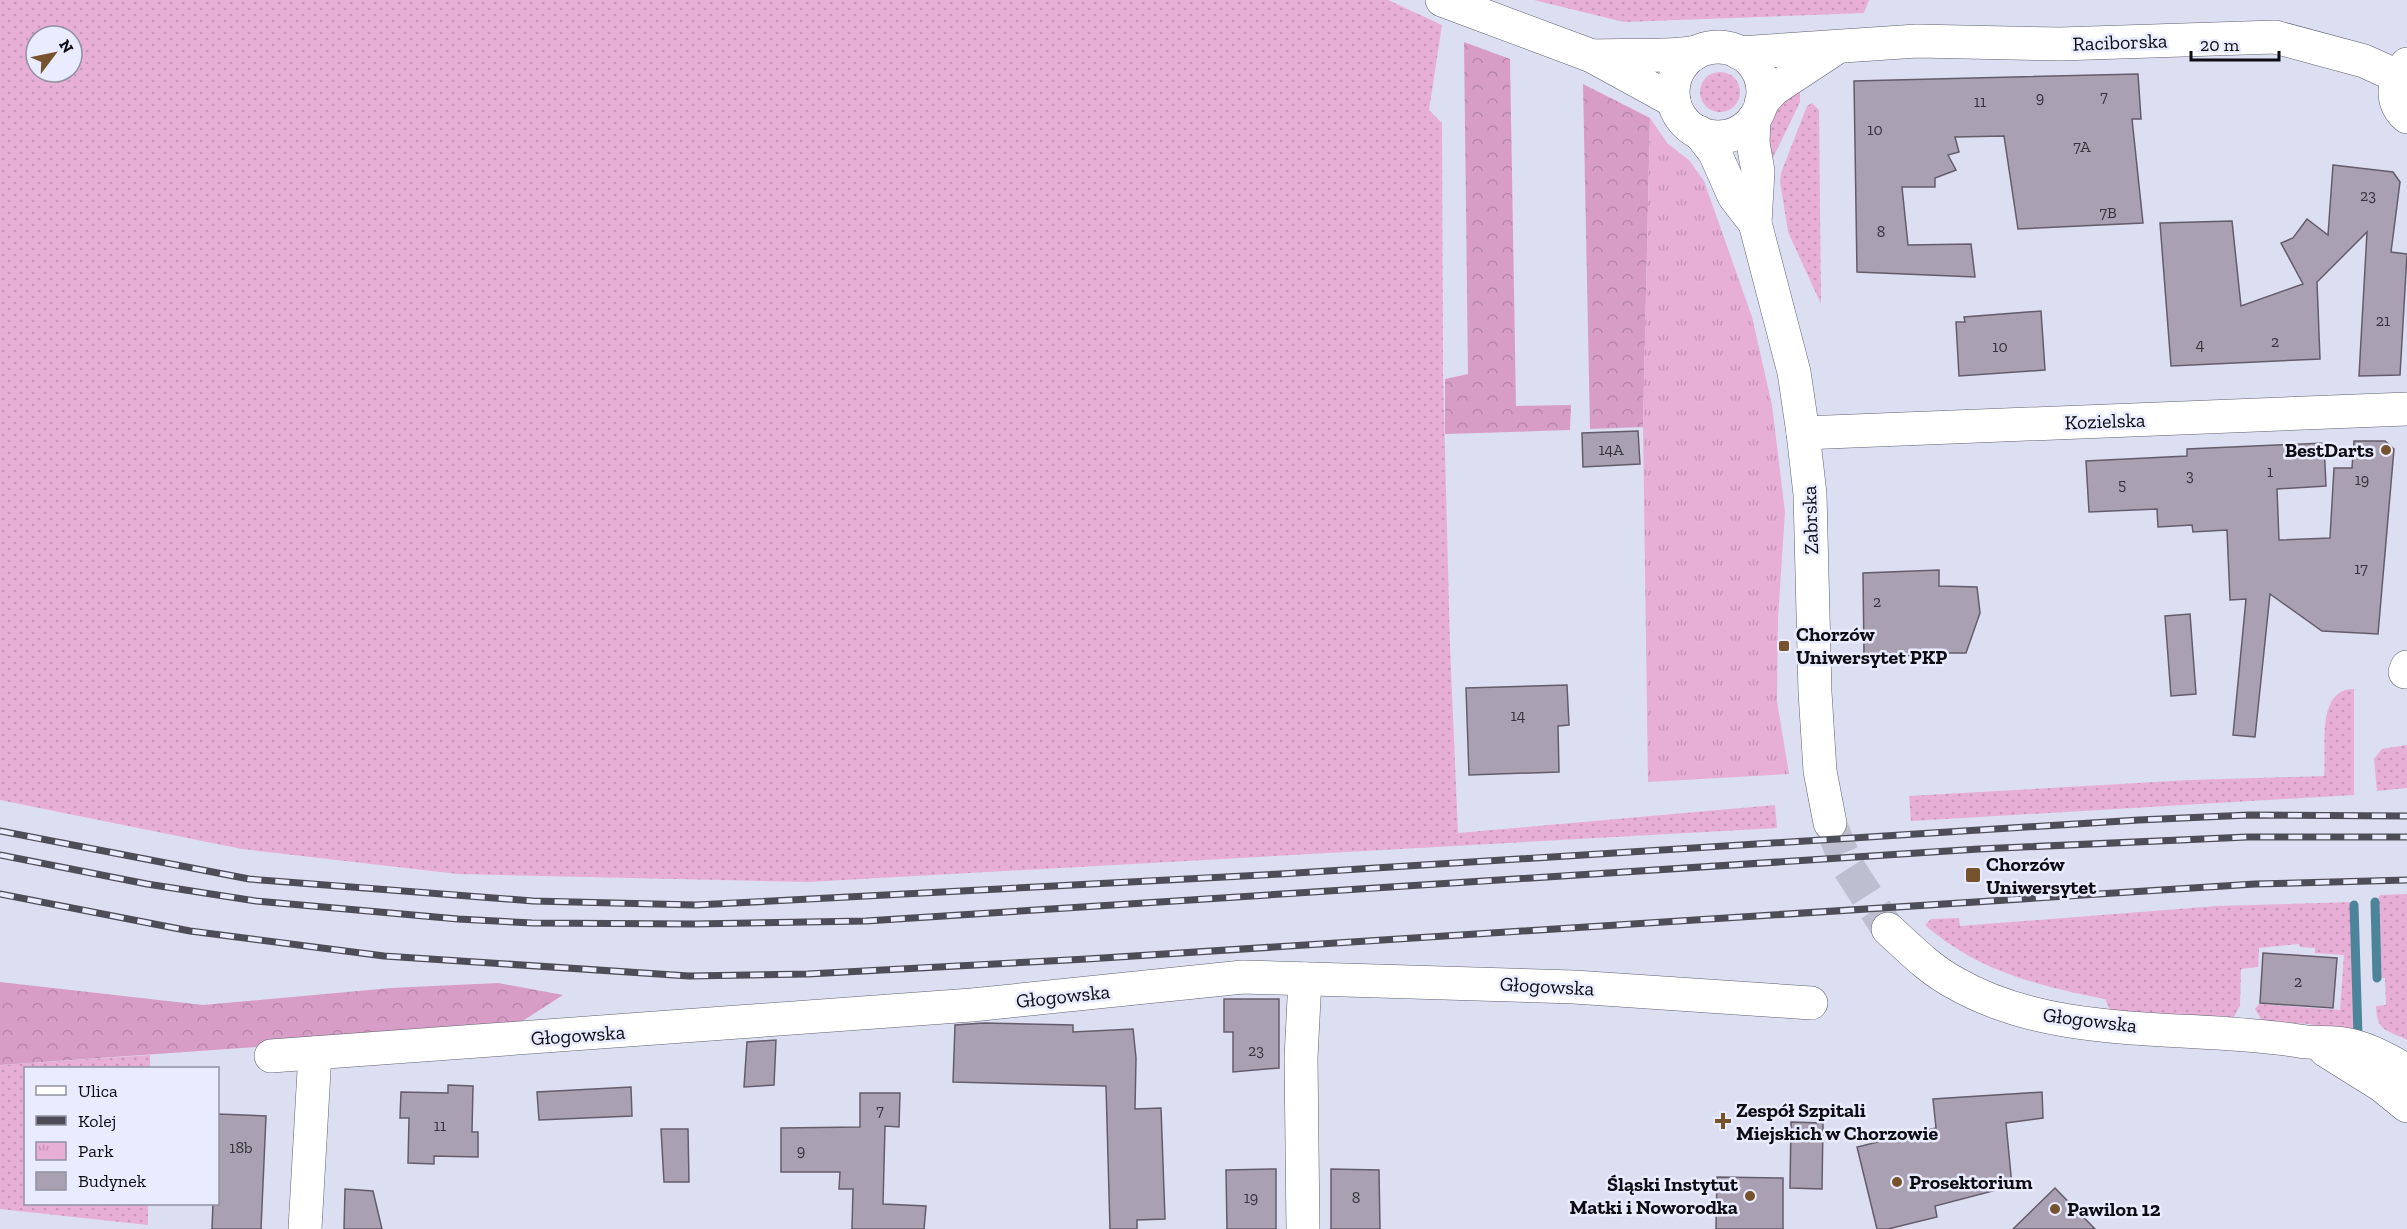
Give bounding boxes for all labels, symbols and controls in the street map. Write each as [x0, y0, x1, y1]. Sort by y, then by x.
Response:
north arrow [24, 24, 84, 84]
scale bar [2191, 24, 2280, 62]
street label: Raciborska [2072, 28, 2168, 56]
text: 20 m [2200, 34, 2240, 56]
text: N [55, 36, 78, 57]
house number: 7 [2100, 87, 2108, 106]
house number: 9 [2036, 88, 2044, 107]
house number: 11 [1974, 92, 1986, 111]
house number: 10 [1867, 120, 1883, 139]
house number: 7A [2073, 137, 2091, 156]
house number: 23 [2360, 186, 2376, 205]
house number: 7B [2099, 203, 2117, 222]
house number: 8 [1877, 222, 1885, 241]
house number: 21 [2376, 311, 2390, 330]
house number: 2 [2271, 332, 2279, 351]
house number: 4 [2196, 335, 2205, 354]
house number: 10 [1992, 337, 2008, 356]
street label: Kozielska [2064, 408, 2146, 434]
place label: BestDarts [2285, 438, 2374, 462]
house number: 14A [1598, 440, 1624, 459]
marker: BestDarts [2379, 443, 2393, 457]
house number: 1 [2267, 462, 2273, 481]
house number: 3 [2186, 466, 2194, 485]
house number: 19 [2355, 470, 2369, 489]
house number: 5 [2118, 475, 2126, 494]
street label: Zabrska [1797, 485, 1823, 555]
house number: 17 [2354, 559, 2368, 578]
house number: 2 [1873, 592, 1881, 611]
place label: Chorzów Uniwersytet PKP [1796, 622, 1947, 669]
marker: Chorzów Uniwersytet PKP [1777, 639, 1791, 653]
house number: 14 [1511, 706, 1526, 725]
place label: Chorzów Uniwersytet [1986, 852, 2097, 899]
marker: Chorzów Uniwersytet [1964, 866, 1982, 884]
street label: Głogowska [1499, 972, 1595, 1000]
house number: 2 [2294, 972, 2302, 991]
street label: Głogowska [1015, 979, 1112, 1013]
street label: Głogowska [2042, 1002, 2139, 1038]
street label: Głogowska [530, 1020, 626, 1050]
house number: 23 [1248, 1041, 1264, 1060]
legend [24, 1067, 219, 1205]
text: Ulica [78, 1080, 118, 1102]
place label: Zespół Szpitali Miejskich w Chorzowie [1736, 1098, 1938, 1145]
house number: 7 [876, 1101, 884, 1120]
text: Kolej [78, 1110, 116, 1132]
marker: Zespół Szpitali Miejskich w Chorzowie [1714, 1112, 1732, 1130]
house number: 11 [434, 1116, 446, 1135]
house number: 18b [229, 1138, 253, 1157]
text: Park [78, 1140, 114, 1162]
house number: 9 [797, 1141, 805, 1160]
text: Budynek [78, 1170, 147, 1192]
place label: Prosektorium [1909, 1170, 2033, 1194]
place label: Śląski Instytut Matki i Noworodka [1569, 1172, 1739, 1219]
marker: Prosektorium [1890, 1175, 1904, 1189]
house number: 19 [1244, 1188, 1258, 1207]
house number: 8 [1352, 1188, 1360, 1207]
marker: Śląski Instytut Matki i Noworodka [1743, 1189, 1757, 1203]
place label: Pawilon 12 [2067, 1197, 2161, 1221]
marker: Pawilon 12 [2048, 1202, 2062, 1216]

